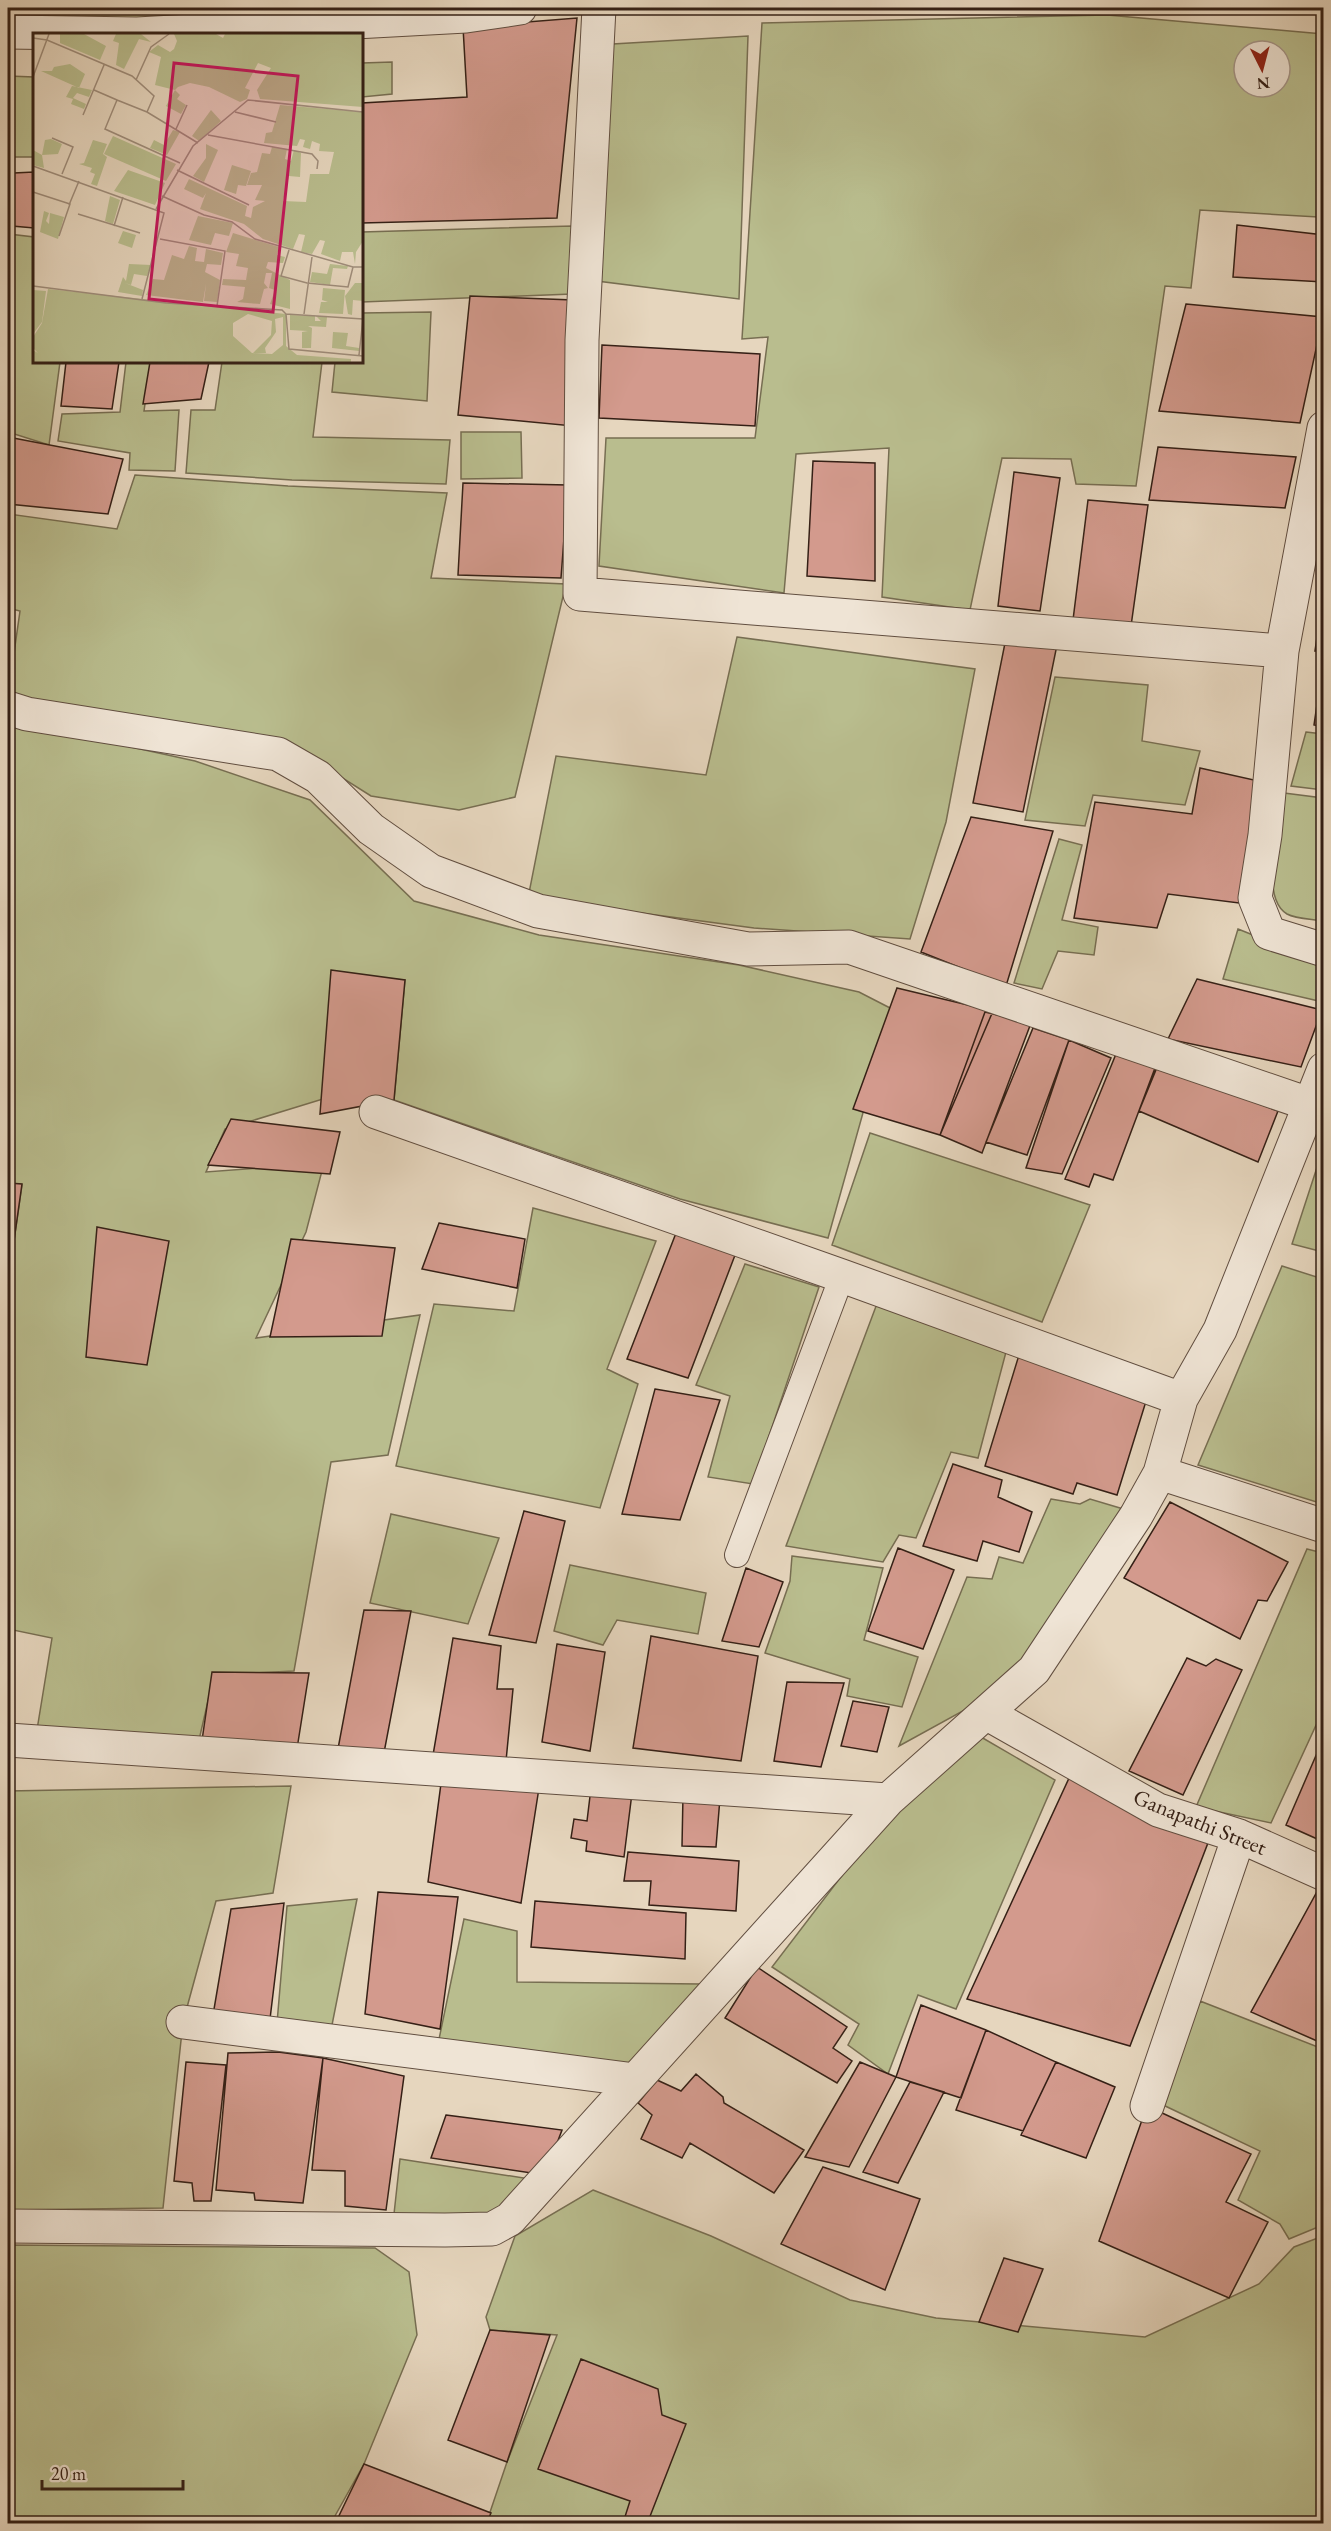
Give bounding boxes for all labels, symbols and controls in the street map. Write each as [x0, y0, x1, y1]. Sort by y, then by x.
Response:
inset map [33, 33, 363, 363]
north arrow [1232, 39, 1292, 99]
text: N [1256, 72, 1271, 95]
street label: Ganapathi Street [1129, 1782, 1271, 1862]
scale bar [42, 2453, 183, 2491]
text: 20 m [51, 2462, 86, 2485]

